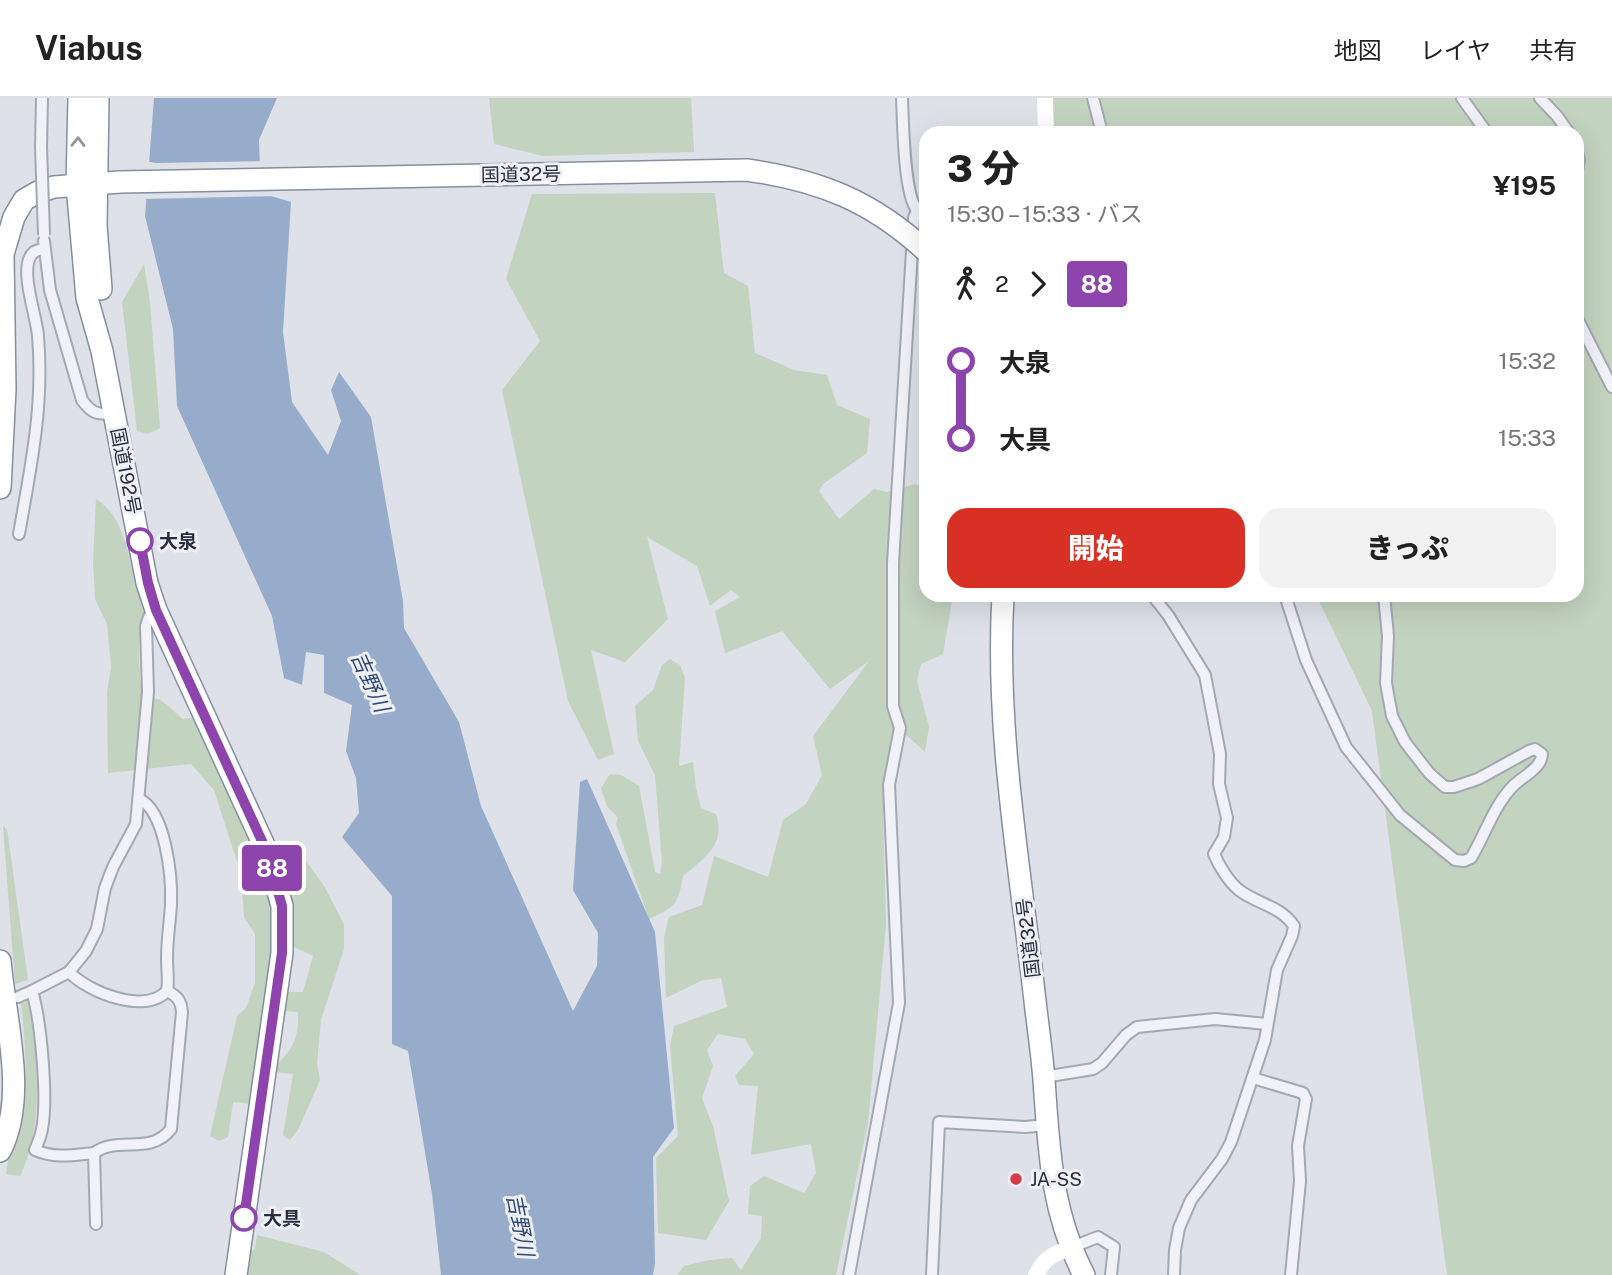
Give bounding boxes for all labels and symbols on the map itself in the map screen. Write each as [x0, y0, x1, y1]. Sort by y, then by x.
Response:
one-way arrow [70, 136, 85, 147]
street label: 国道32号 [481, 162, 561, 186]
street label: 国道192号 [107, 426, 145, 516]
marker: 大泉 [127, 528, 153, 554]
place label: 大泉 [159, 530, 197, 552]
water label: 吉野川 [346, 648, 396, 717]
line badge: 88 [240, 845, 304, 891]
street label: 国道32号 [1012, 897, 1044, 979]
place label: JA-SS [1030, 1168, 1082, 1190]
marker: JA-SS [1008, 1171, 1024, 1187]
water label: 吉野川 [502, 1192, 539, 1260]
marker: 大具 [231, 1205, 257, 1231]
place label: 大具 [263, 1207, 301, 1229]

